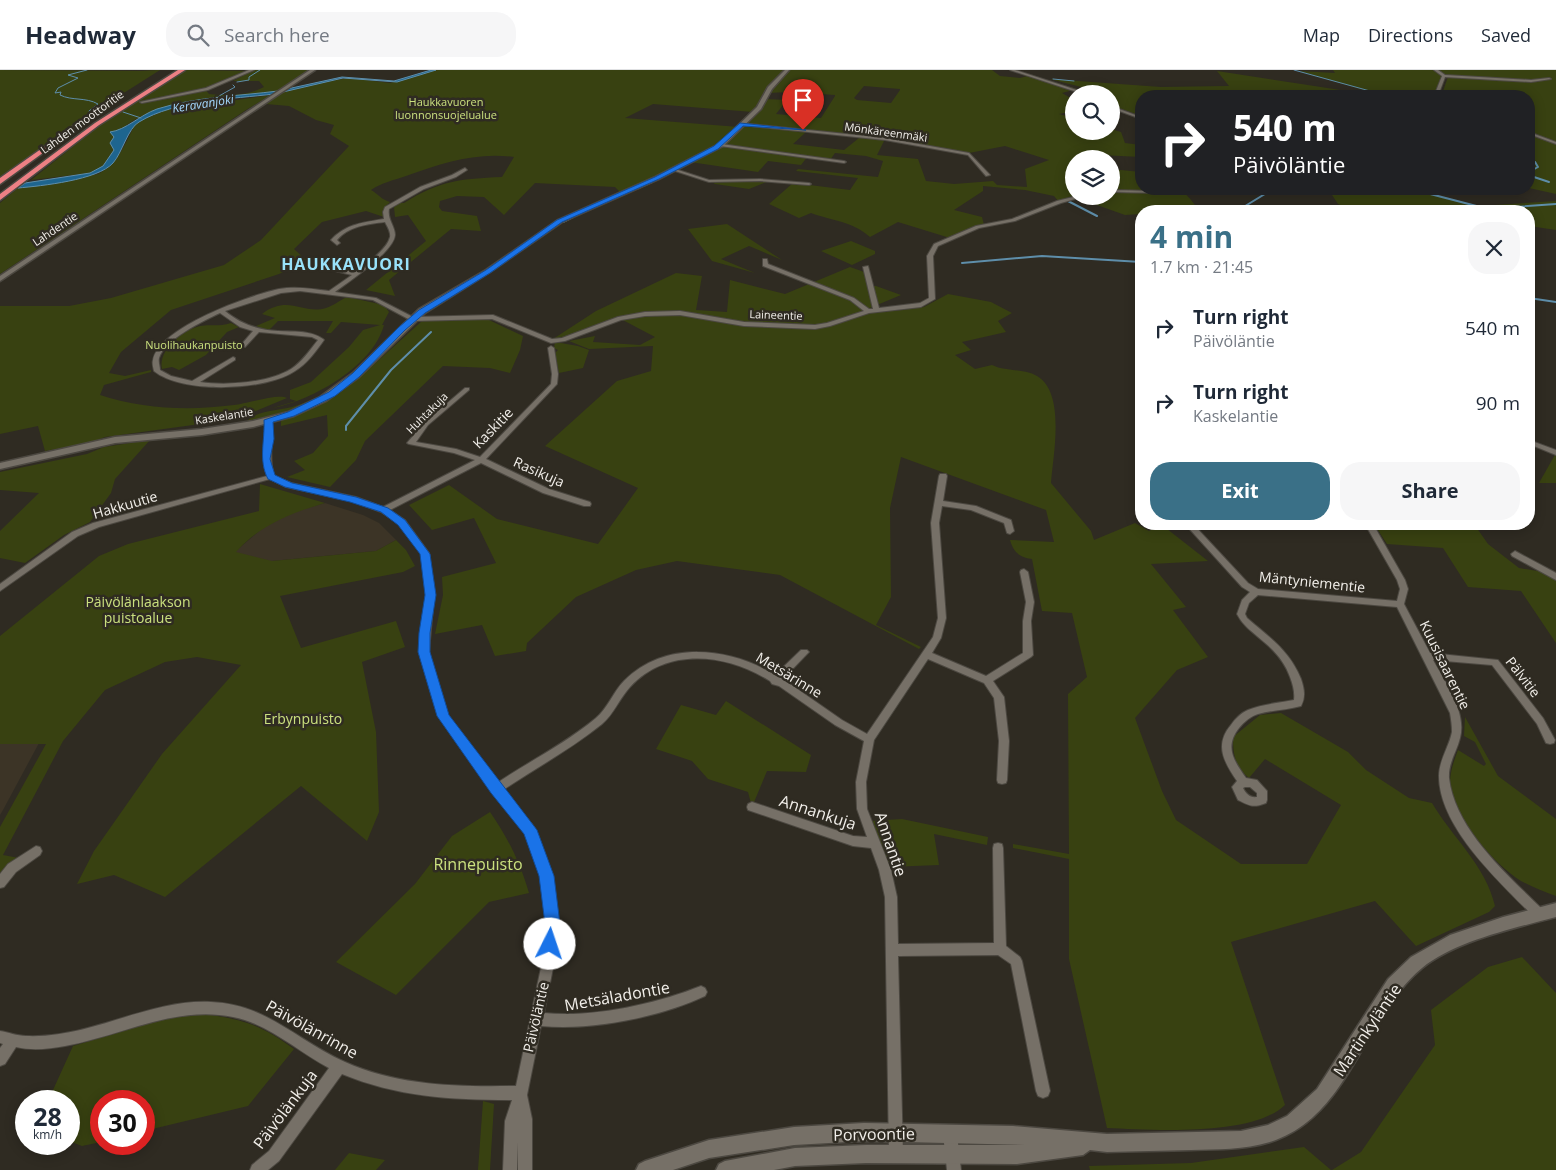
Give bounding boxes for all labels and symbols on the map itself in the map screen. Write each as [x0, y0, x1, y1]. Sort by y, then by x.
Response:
pin [782, 79, 824, 130]
street label: Lahden moottoritie [37, 86, 126, 157]
water label: Keravanjoki [171, 90, 236, 117]
park label: Haukkavuoren luonnonsuojelualue [395, 94, 497, 122]
street label: Mönkäreenmäki [844, 118, 929, 145]
street label: Lahdentie [29, 208, 80, 249]
district label: HAUKKAVUORI [281, 253, 411, 275]
street label: Laineentie [749, 306, 803, 323]
park label: Nuolihaukanpuisto [145, 337, 243, 352]
street label: Huhtakuja [403, 389, 451, 437]
street label: Kaskitie [468, 403, 517, 452]
street label: Kaskelantie [194, 404, 254, 427]
street label: Rasikuja [511, 452, 568, 491]
street label: Hakkuutie [90, 486, 160, 523]
street label: Mäntyniementie [1258, 566, 1366, 597]
park label: Päivölänlaakson puistoalue [85, 592, 191, 627]
street label: Kuusisaarentie [1416, 617, 1475, 713]
street label: Metsärinne [753, 647, 826, 702]
street label: Pälvitie [1502, 652, 1545, 701]
park label: Erbynpuisto [264, 709, 342, 728]
street label: Annankuja [777, 789, 859, 835]
street label: Annantie [870, 809, 912, 879]
park label: Rinnepuisto [433, 853, 523, 875]
position arrow [523, 917, 575, 969]
street label: Metsäladontie [563, 976, 671, 1016]
street label: Martinkyläntie [1328, 979, 1406, 1081]
street label: Päivöläntie [518, 980, 553, 1054]
street label: Päivölänrinne [262, 995, 362, 1063]
street label: Päivölänkuja [248, 1065, 322, 1153]
speed limit sign: 30 [90, 1090, 155, 1155]
street label: Porvoontie [833, 1122, 915, 1146]

